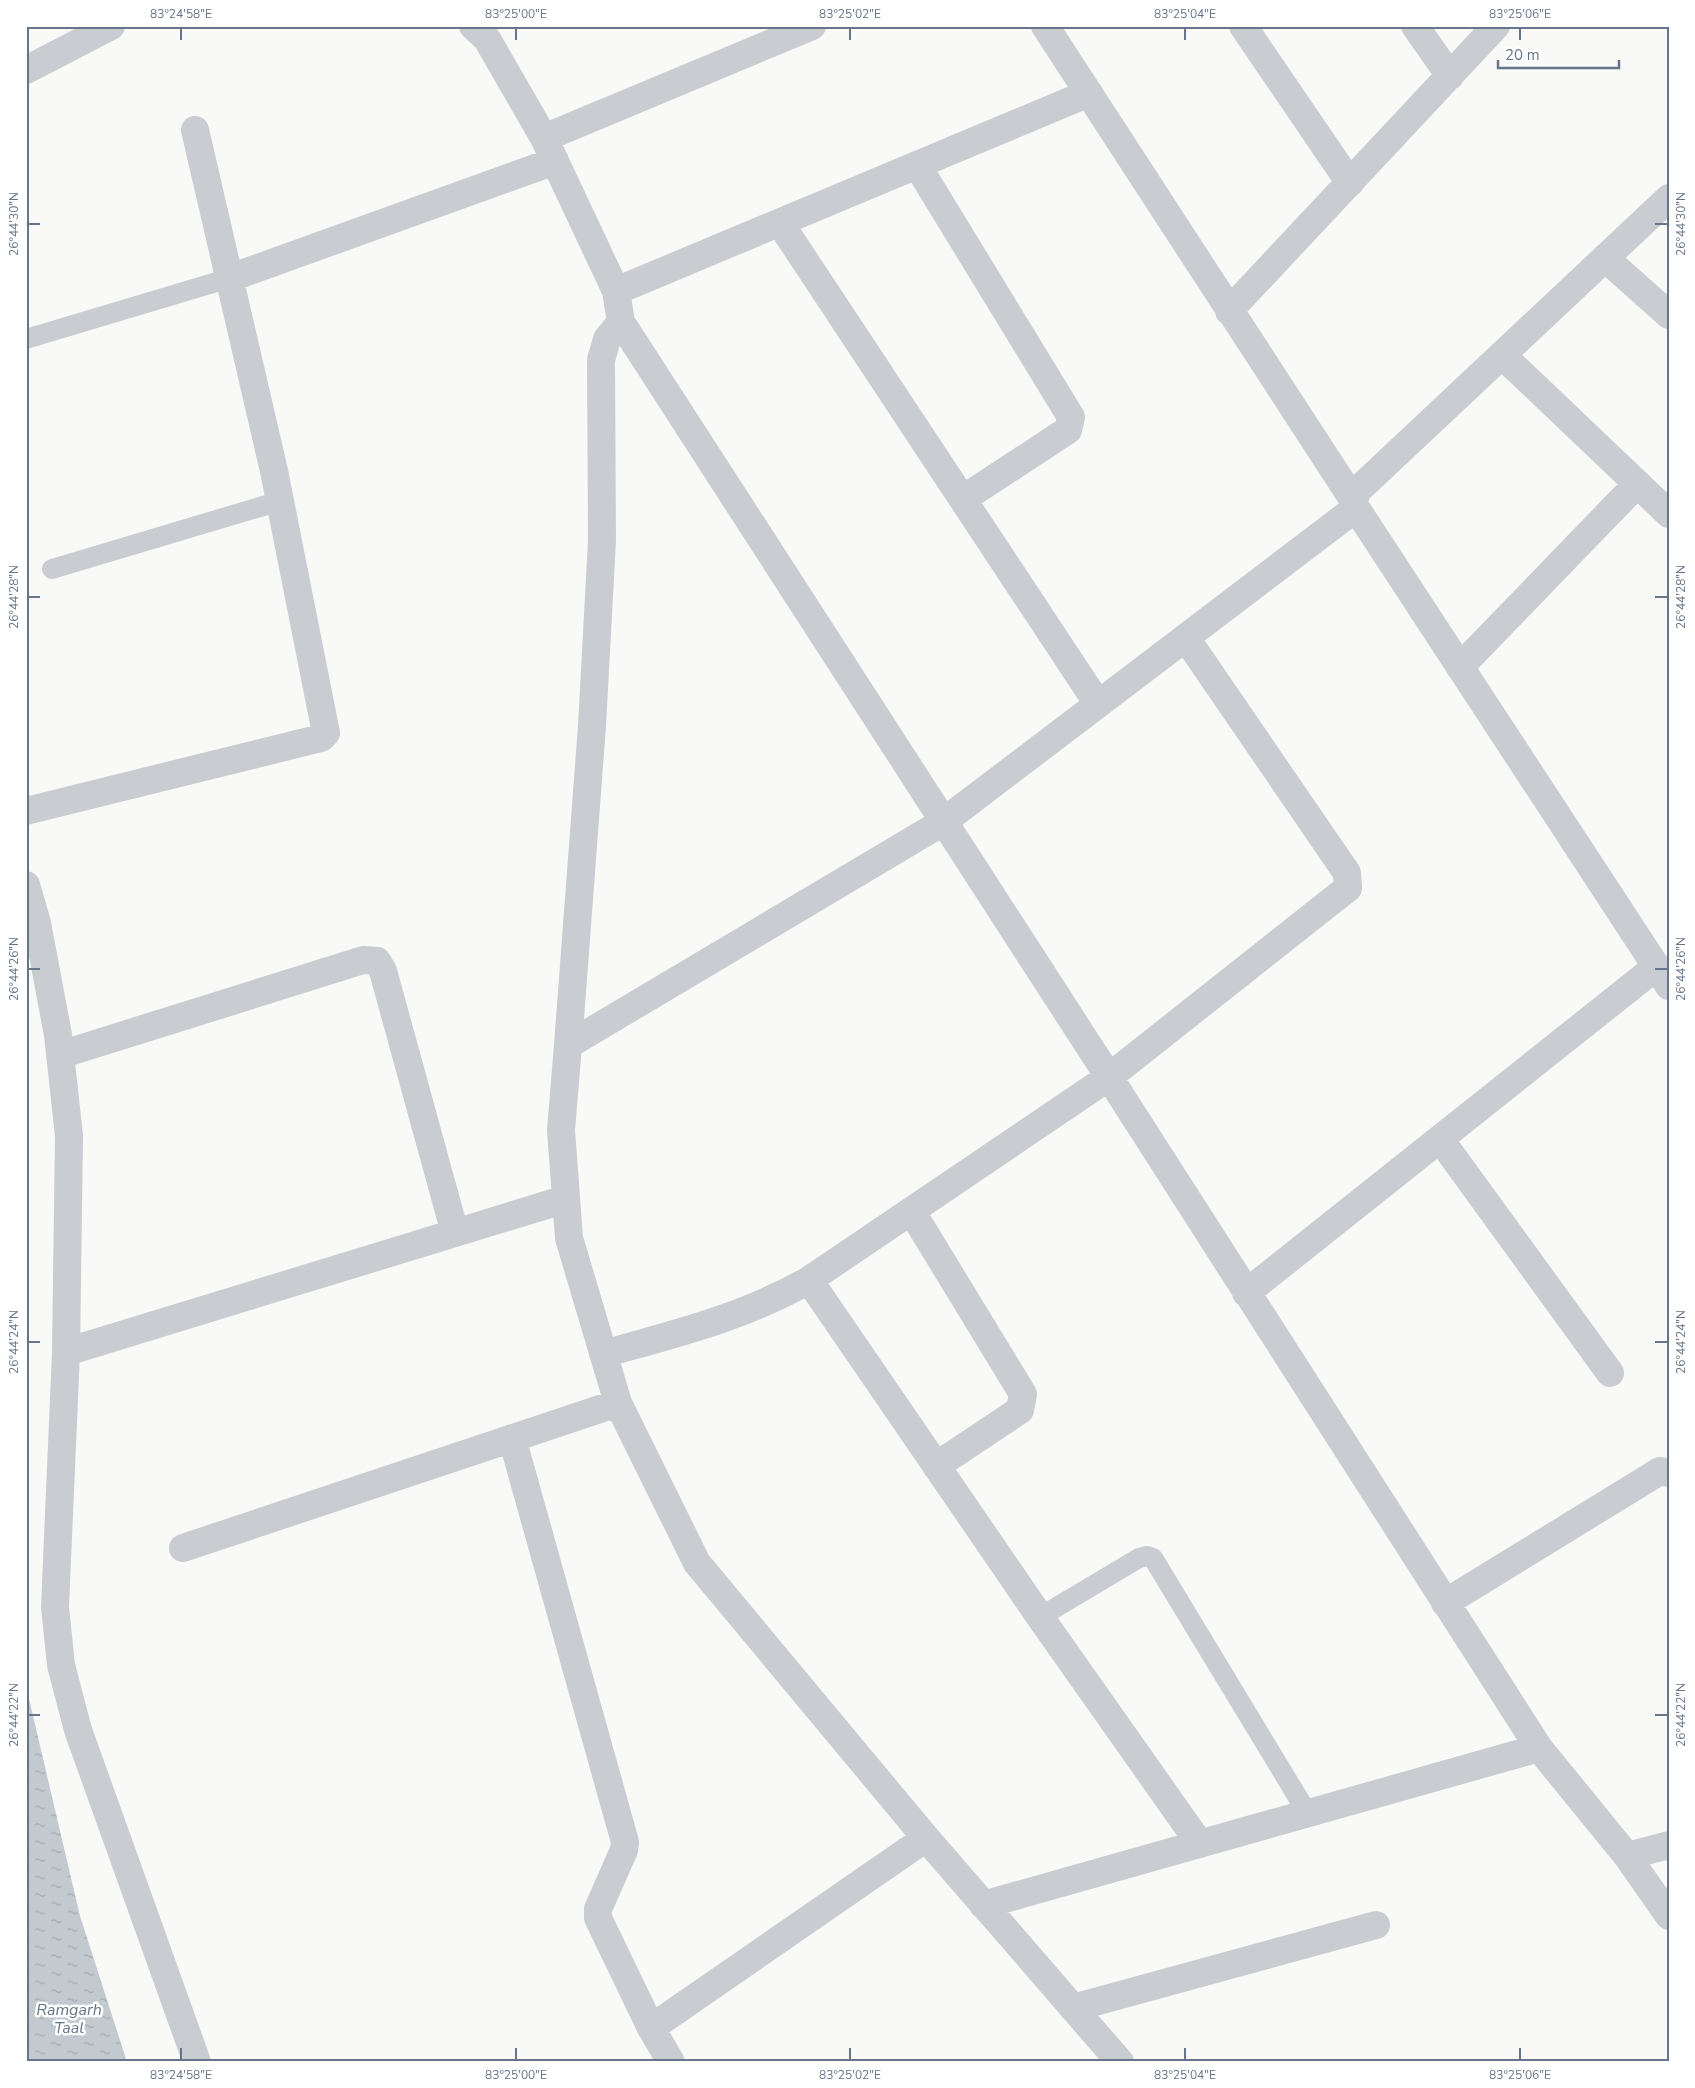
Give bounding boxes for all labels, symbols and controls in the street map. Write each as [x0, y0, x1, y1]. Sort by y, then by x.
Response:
text: 83°24'58"E [150, 6, 212, 22]
text: 83°25'00"E [485, 6, 547, 22]
text: 83°25'02"E [819, 6, 881, 22]
text: 83°25'04"E [1154, 6, 1216, 22]
text: 83°25'06"E [1489, 6, 1551, 22]
scale bar [1498, 38, 1619, 70]
text: 20 m [1505, 45, 1540, 65]
text: 26°44'30"N [6, 192, 22, 256]
text: 26°44'30"N [1673, 192, 1689, 256]
text: 26°44'28"N [6, 565, 22, 629]
text: 26°44'28"N [1673, 565, 1689, 629]
text: 26°44'26"N [6, 937, 22, 1001]
text: 26°44'26"N [1673, 937, 1689, 1001]
text: 26°44'24"N [6, 1310, 22, 1374]
text: 26°44'24"N [1673, 1310, 1689, 1374]
text: 26°44'22"N [6, 1683, 22, 1747]
text: 26°44'22"N [1673, 1683, 1689, 1747]
water label: Ramgarh Taal [36, 1999, 102, 2039]
text: 83°24'58"E [150, 2067, 212, 2083]
text: 83°25'00"E [485, 2067, 547, 2083]
text: 83°25'02"E [819, 2067, 881, 2083]
text: 83°25'04"E [1154, 2067, 1216, 2083]
text: 83°25'06"E [1489, 2067, 1551, 2083]

